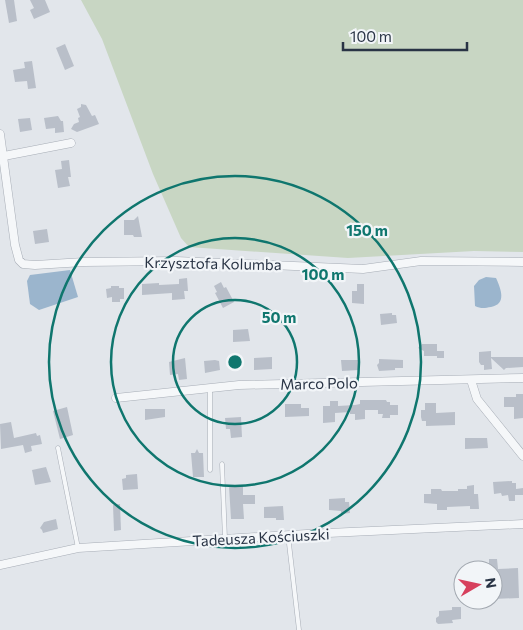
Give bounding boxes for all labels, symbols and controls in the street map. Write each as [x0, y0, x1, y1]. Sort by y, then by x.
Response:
scale bar [343, 20, 467, 52]
text: 100 m [350, 27, 392, 45]
text: 150 m [346, 221, 388, 239]
street label: Krzysztofa Kolumba [144, 253, 282, 273]
text: 100 m [302, 265, 344, 283]
text: 50 m [262, 308, 296, 326]
centre of rings [226, 353, 244, 371]
street label: Marco Polo [280, 373, 358, 393]
street label: Tadeusza Kościuszki [192, 524, 330, 550]
north arrow [453, 560, 503, 610]
text: N [482, 576, 501, 589]

